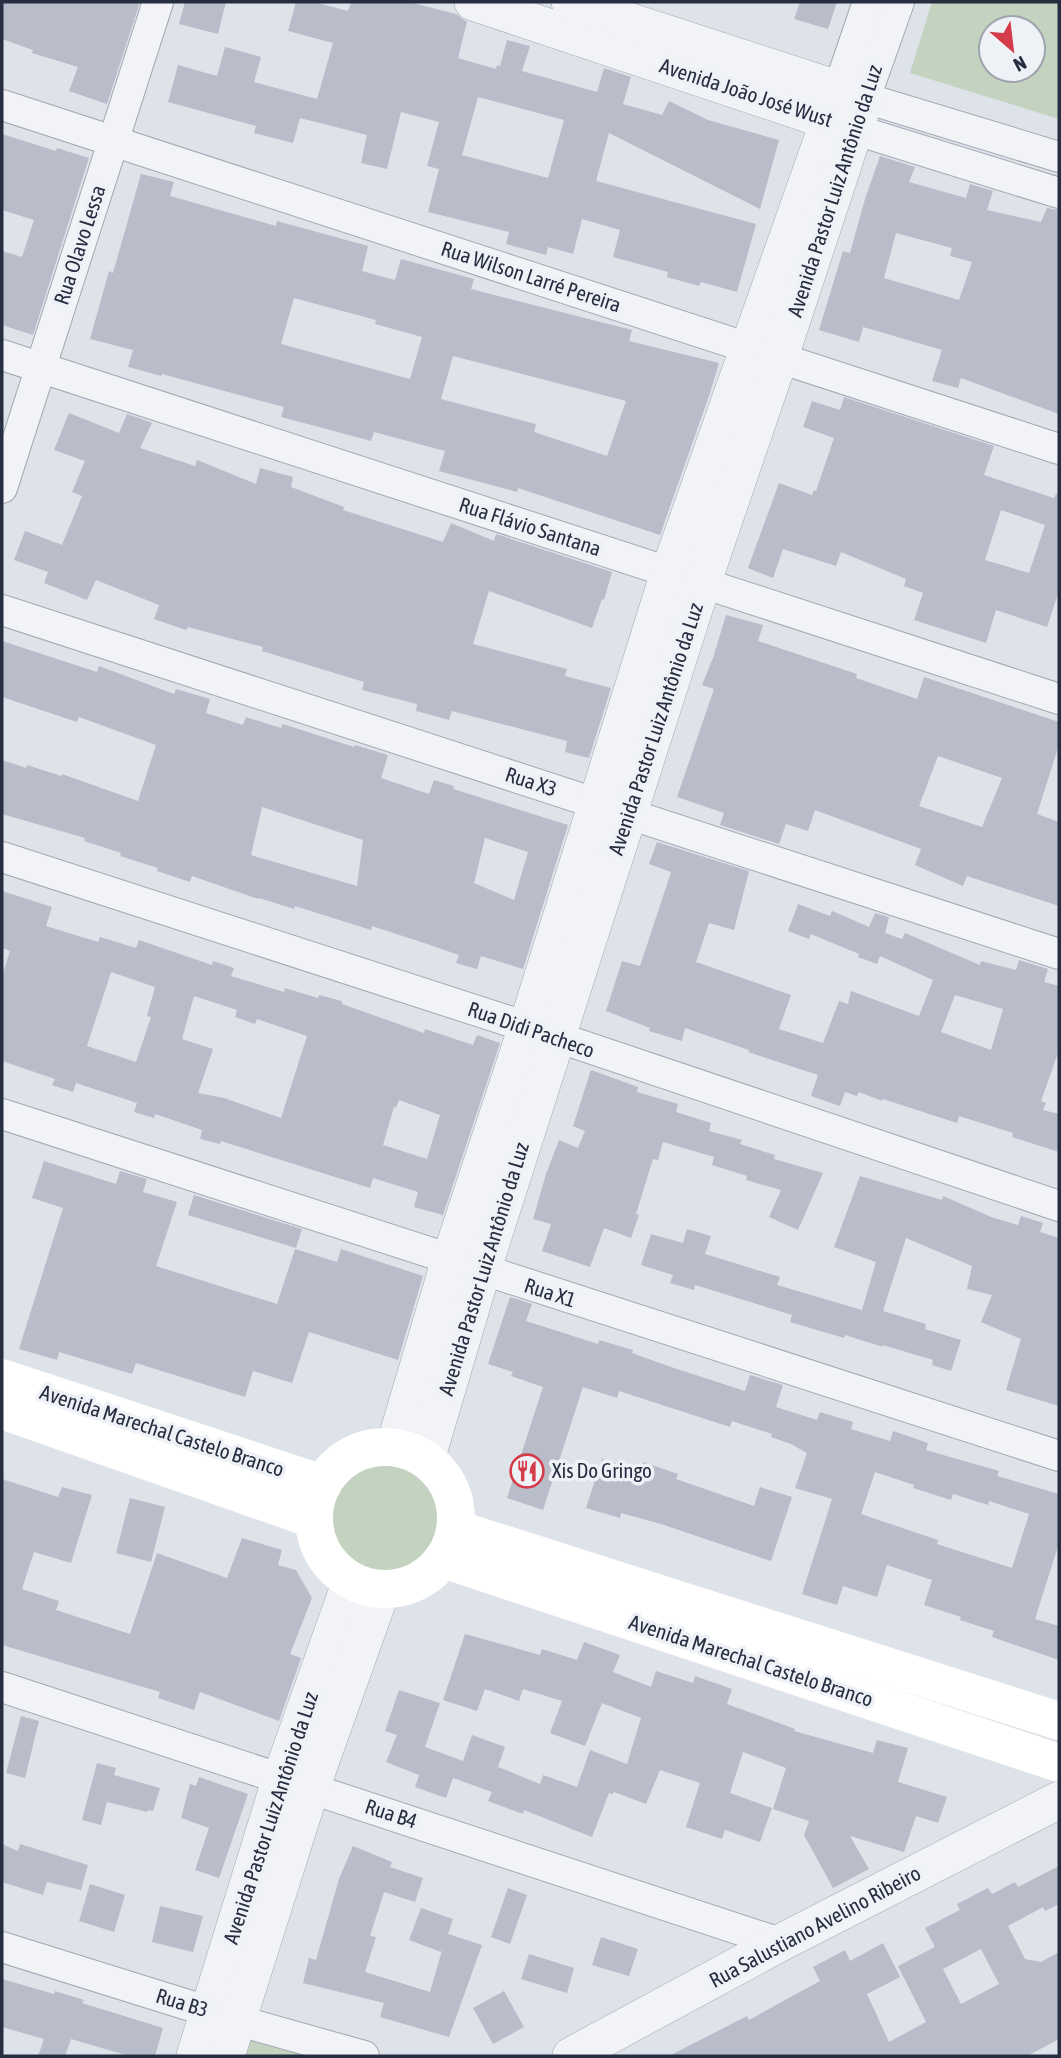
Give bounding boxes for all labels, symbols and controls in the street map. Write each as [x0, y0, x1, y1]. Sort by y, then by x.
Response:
north arrow [977, 14, 1047, 84]
text: N [1010, 52, 1030, 76]
street label: Avenida João José Wust [657, 53, 836, 131]
street label: Avenida Pastor Luiz Antônio da Luz [782, 61, 886, 320]
street label: Rua Olavo Lessa [48, 182, 110, 308]
street label: Rua Wilson Larré Pereira [438, 236, 624, 316]
street label: Rua Flávio Santana [456, 492, 604, 560]
street label: Avenida Pastor Luiz Antônio da Luz [603, 599, 707, 858]
street label: Rua X3 [503, 762, 560, 801]
street label: Rua Didi Pacheco [465, 996, 598, 1062]
street label: Avenida Pastor Luiz Antônio da Luz [433, 1139, 533, 1398]
street label: Rua X1 [522, 1273, 579, 1312]
street label: Avenida Marechal Castelo Branco [37, 1379, 287, 1481]
restaurant icon: Xis Do Gringo [508, 1452, 546, 1490]
place label: Xis Do Gringo [552, 1458, 652, 1482]
street label: Avenida Marechal Castelo Branco [626, 1609, 876, 1711]
street label: Avenida Pastor Luiz Antônio da Luz [218, 1688, 322, 1947]
street label: Rua B4 [362, 1793, 420, 1833]
street label: Rua Salustiano Avelino Ribeiro [705, 1860, 924, 1992]
street label: Rua B3 [153, 1983, 211, 2021]

